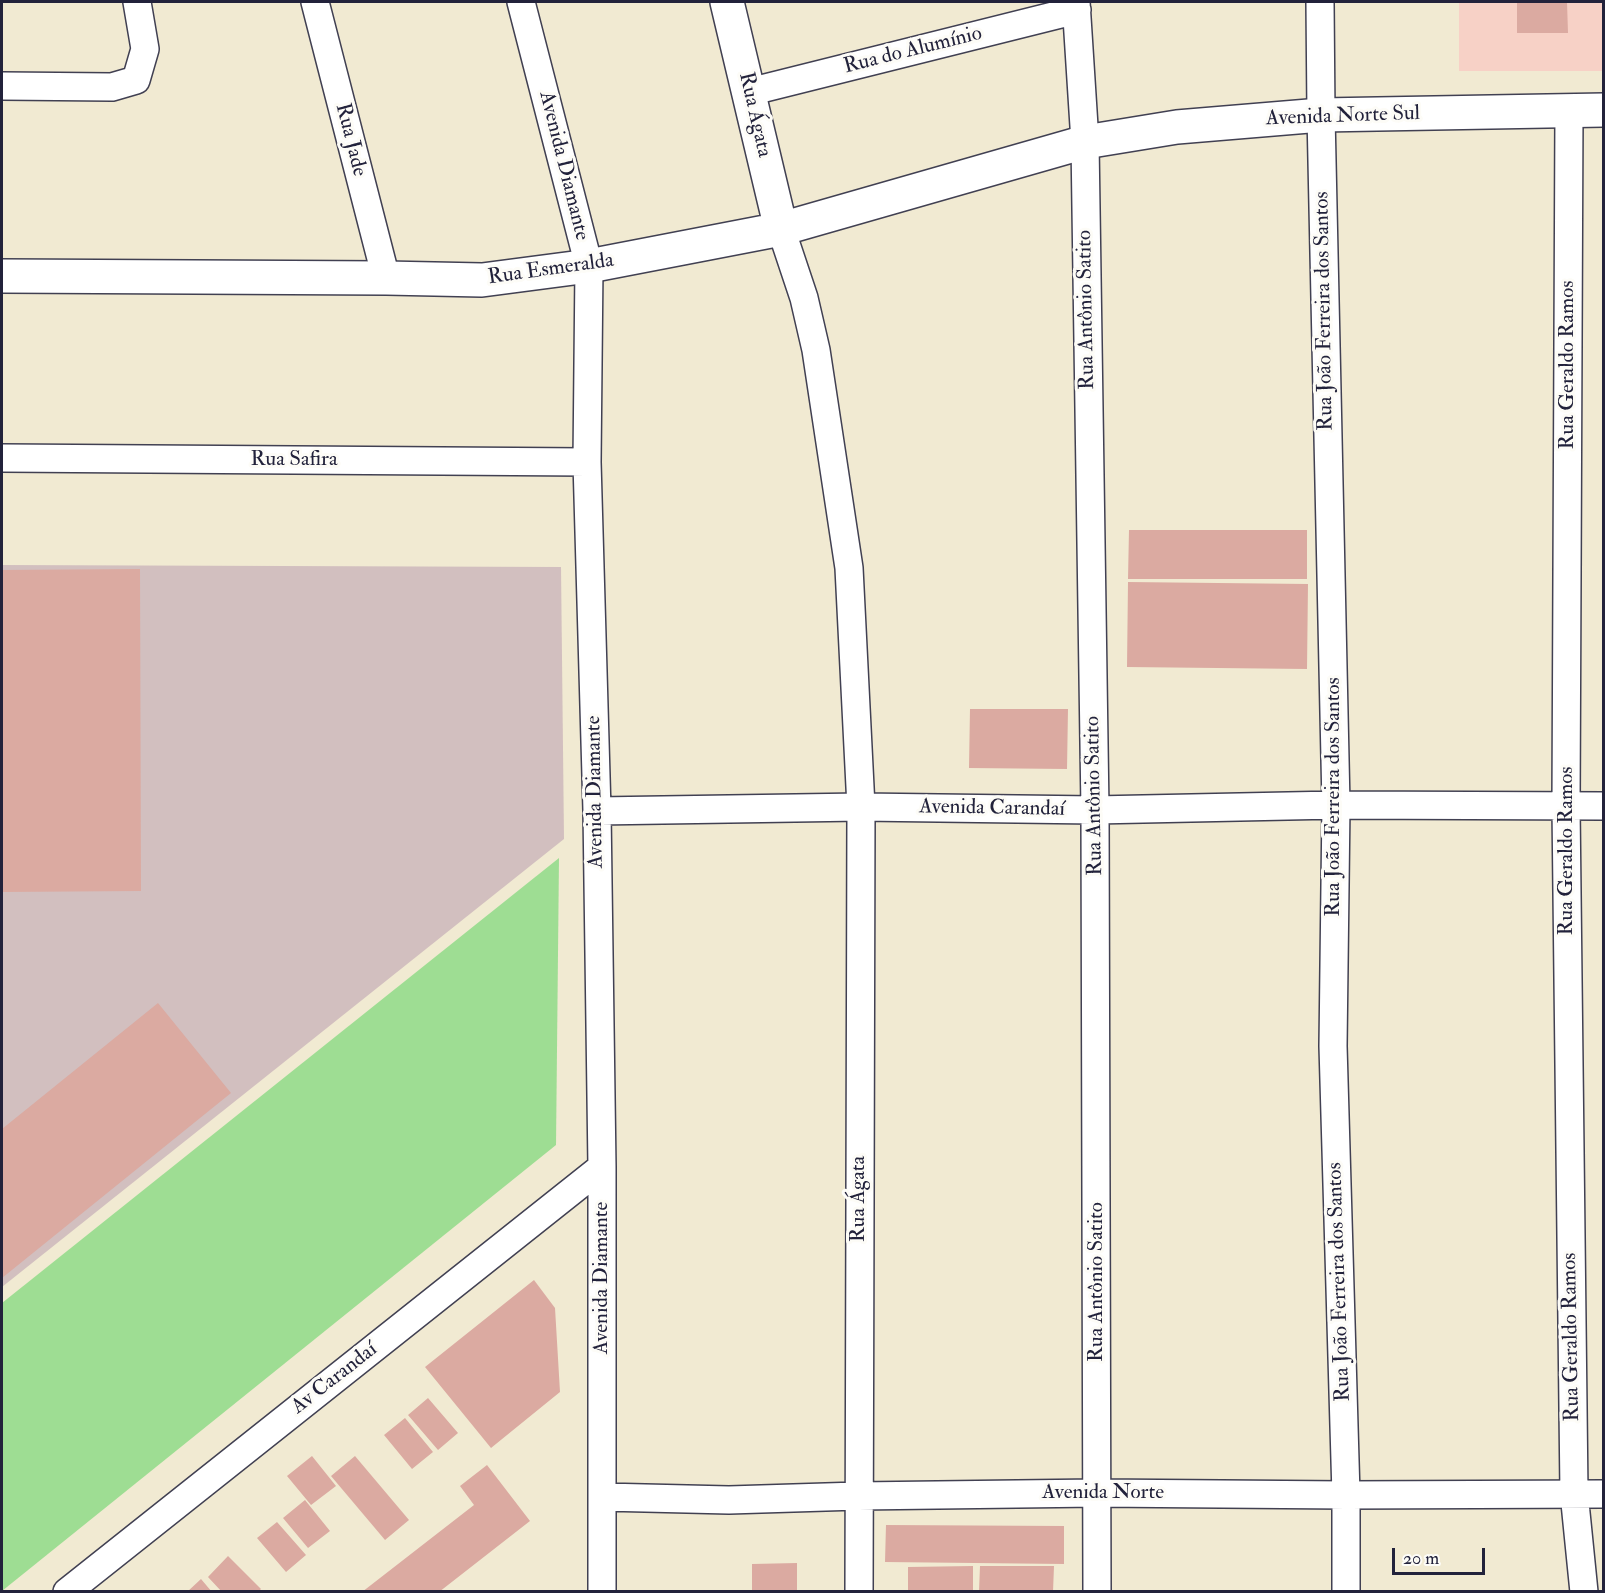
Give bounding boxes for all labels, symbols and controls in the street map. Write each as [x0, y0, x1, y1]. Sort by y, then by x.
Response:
street label: Rua do Alumínio [841, 22, 985, 80]
street label: Rua Ágata [732, 70, 776, 160]
street label: Avenida Diamante [532, 89, 594, 243]
street label: Rua Jade [329, 101, 371, 179]
street label: Avenida Norte Sul [1265, 102, 1421, 132]
street label: Rua João Ferreira dos Santos [1310, 191, 1340, 431]
street label: Rua Antônio Satito [1073, 230, 1101, 390]
street label: Rua Esmeralda [486, 249, 616, 291]
street label: Rua Geraldo Ramos [1555, 281, 1581, 449]
street label: Rua Safira [250, 447, 338, 473]
street label: Rua João Ferreira dos Santos [1321, 677, 1347, 917]
street label: Avenida Diamante [582, 715, 610, 869]
street label: Rua Antônio Satito [1081, 716, 1109, 876]
street label: Rua Geraldo Ramos [1554, 767, 1580, 935]
street label: Avenida Carandaí [919, 795, 1065, 823]
street label: Rua Ágata [846, 1156, 872, 1242]
street label: Rua João Ferreira dos Santos [1323, 1162, 1357, 1402]
street label: Avenida Diamante [589, 1202, 615, 1354]
street label: Rua Antônio Satito [1084, 1202, 1110, 1362]
street label: Rua Geraldo Ramos [1558, 1252, 1586, 1422]
street label: Av Carandaí [287, 1338, 383, 1420]
street label: Avenida Norte [1042, 1480, 1164, 1506]
scale bar [1395, 1536, 1488, 1574]
text: 20 m [1403, 1547, 1439, 1570]

